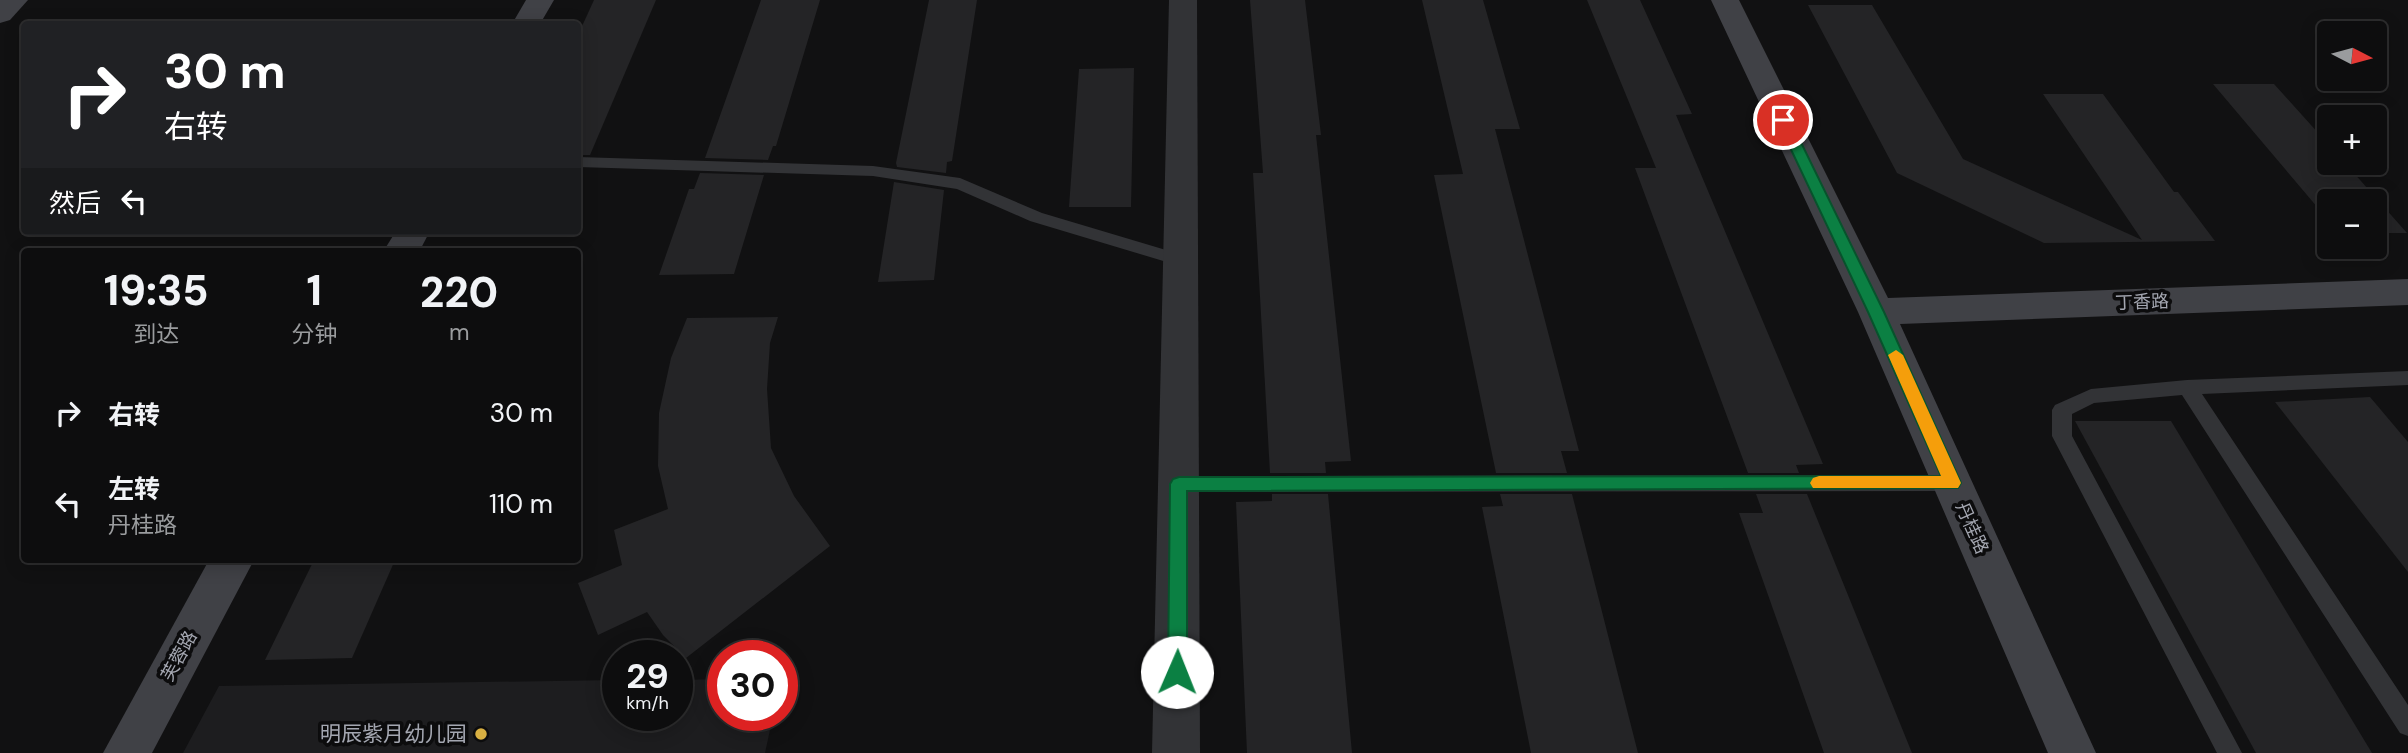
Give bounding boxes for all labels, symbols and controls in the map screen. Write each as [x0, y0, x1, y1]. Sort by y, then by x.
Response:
north arrow [2317, 21, 2387, 91]
map controls [2317, 21, 2387, 259]
text: 30 m [164, 39, 286, 103]
icon: right [49, 49, 140, 140]
pin [1753, 90, 1813, 150]
icon: arrive [1764, 101, 1802, 139]
button: + [2317, 105, 2387, 175]
text: 右转 [164, 106, 228, 148]
icon: left [115, 182, 153, 220]
text: 然后 [49, 186, 101, 220]
button: − [2317, 189, 2387, 259]
text: 19:35 [104, 263, 208, 318]
text: 1 [307, 263, 322, 318]
text: 220 [420, 265, 498, 320]
street label: 丁香路 [2115, 289, 2169, 315]
text: m [449, 317, 469, 347]
text: 到达 [133, 319, 179, 349]
text: 分钟 [291, 319, 337, 349]
icon: right [49, 394, 87, 432]
text: 30 m [490, 396, 553, 430]
text: 右转 [108, 398, 160, 432]
text: 左转 [108, 472, 160, 506]
icon: left [49, 485, 87, 523]
text: 110 m [489, 487, 553, 521]
street label: 丹桂路 [1950, 498, 1994, 558]
text: 丹桂路 [108, 510, 177, 540]
street label: 芙蓉路 [155, 627, 203, 685]
position arrow [1140, 635, 1214, 709]
speed limit sign: 30 [707, 640, 798, 731]
text: 29 [626, 653, 669, 699]
text: km/h [626, 691, 669, 715]
place label: 明辰紫月幼儿园 [320, 720, 467, 748]
marker: 明辰紫月幼儿园 [473, 726, 489, 742]

